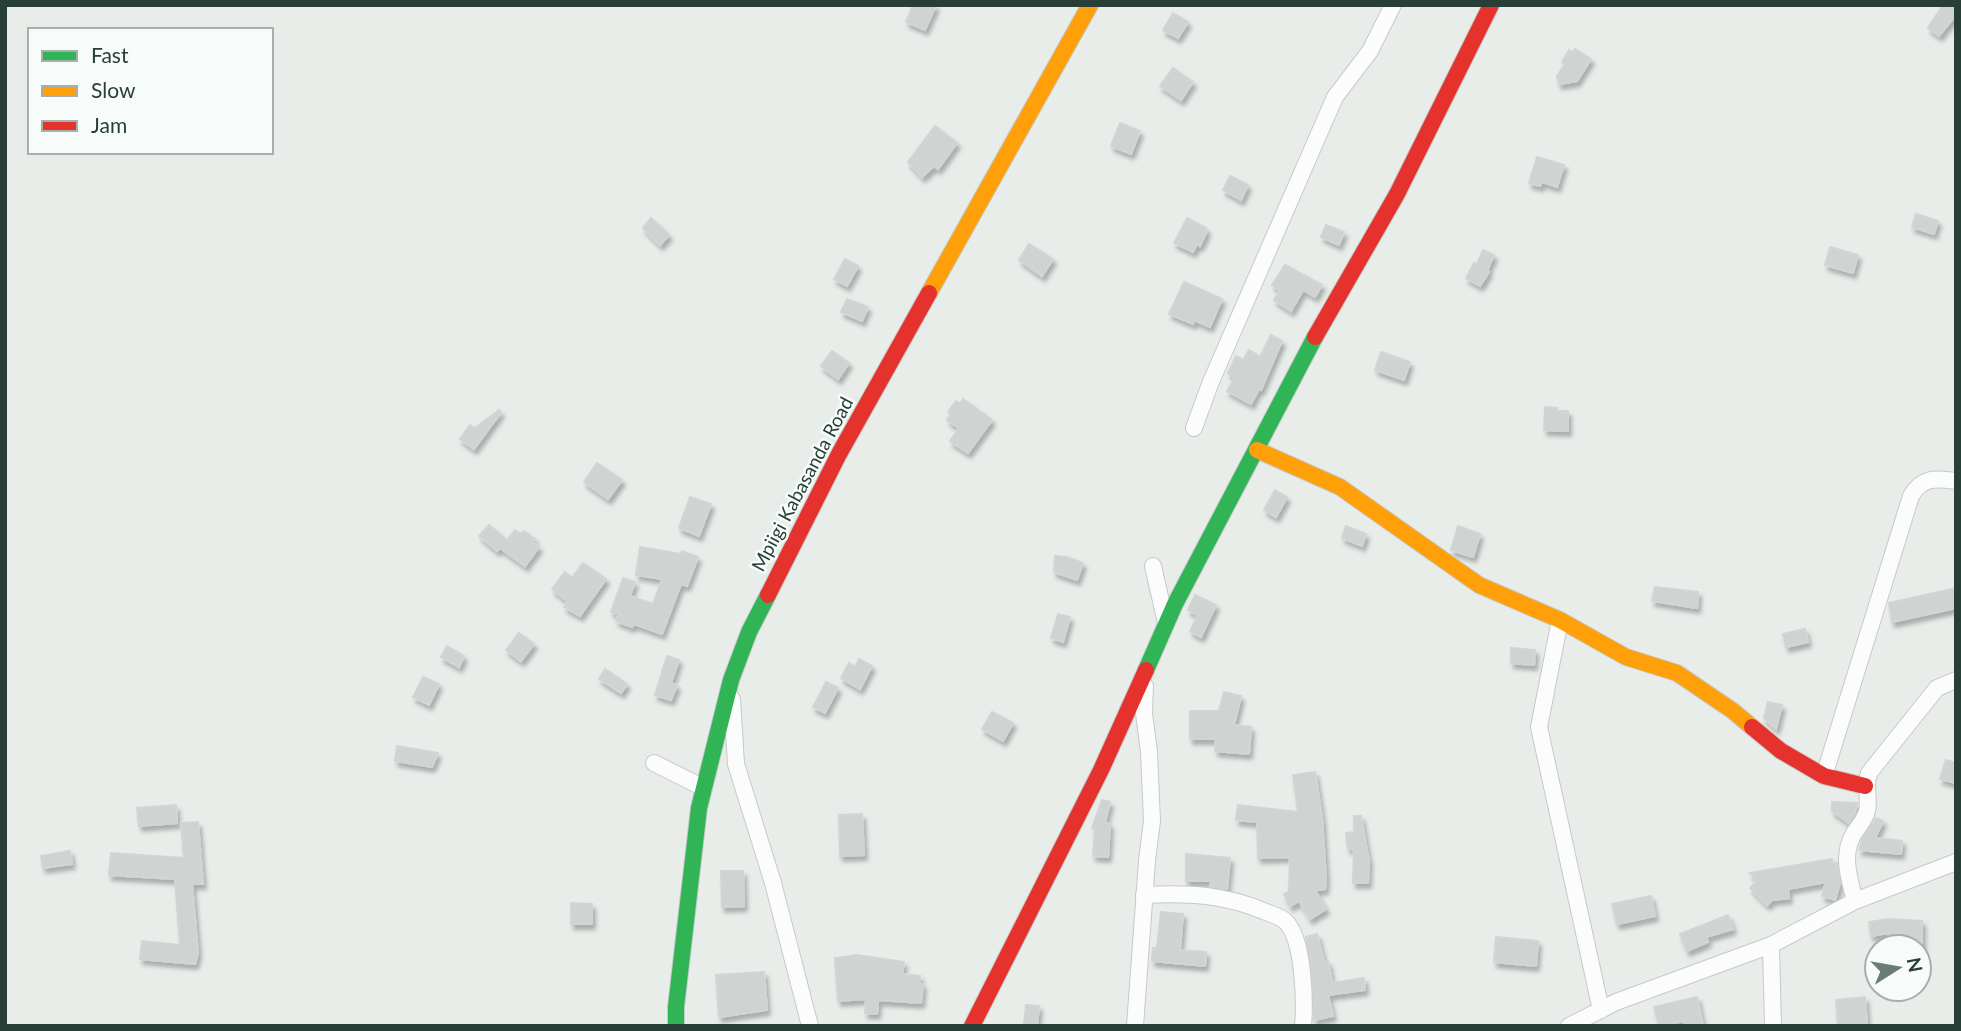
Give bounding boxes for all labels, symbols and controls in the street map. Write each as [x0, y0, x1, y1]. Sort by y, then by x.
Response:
legend [28, 28, 273, 154]
text: Fast [91, 42, 129, 67]
text: Slow [91, 77, 136, 102]
text: Jam [91, 112, 127, 137]
street label: Mpiigi Kabasanda Road [746, 393, 857, 575]
north arrow [1863, 933, 1933, 1003]
text: N [1902, 955, 1928, 974]

